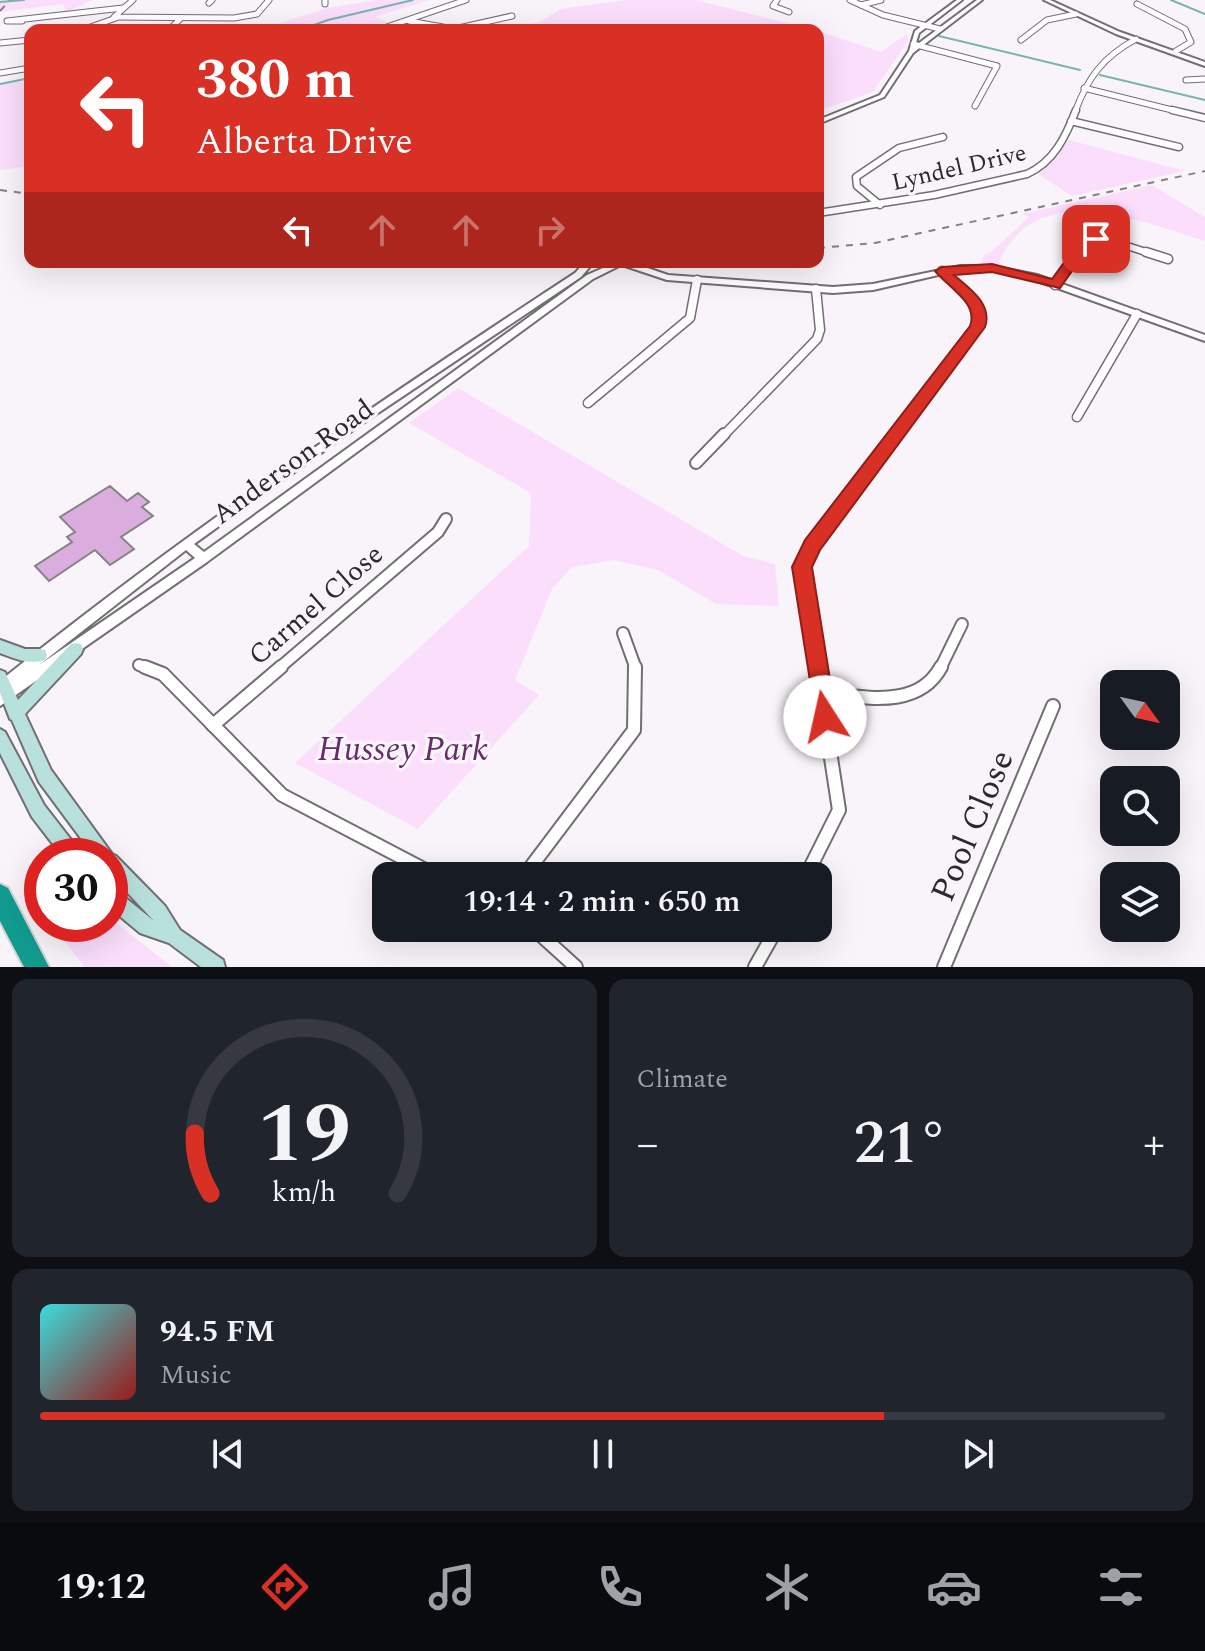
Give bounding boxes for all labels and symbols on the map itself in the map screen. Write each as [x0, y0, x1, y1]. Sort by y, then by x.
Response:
street label: Lyndel Drive [888, 135, 1030, 201]
pin [1062, 205, 1130, 273]
street label: Anderson Road [203, 388, 383, 536]
street label: Carmel Close [239, 534, 393, 676]
north arrow [1100, 670, 1180, 750]
position arrow [783, 675, 867, 759]
park label: Hussey Park [318, 724, 488, 776]
street label: Pool Close [918, 742, 1028, 910]
speed limit sign: 30 [24, 838, 128, 942]

